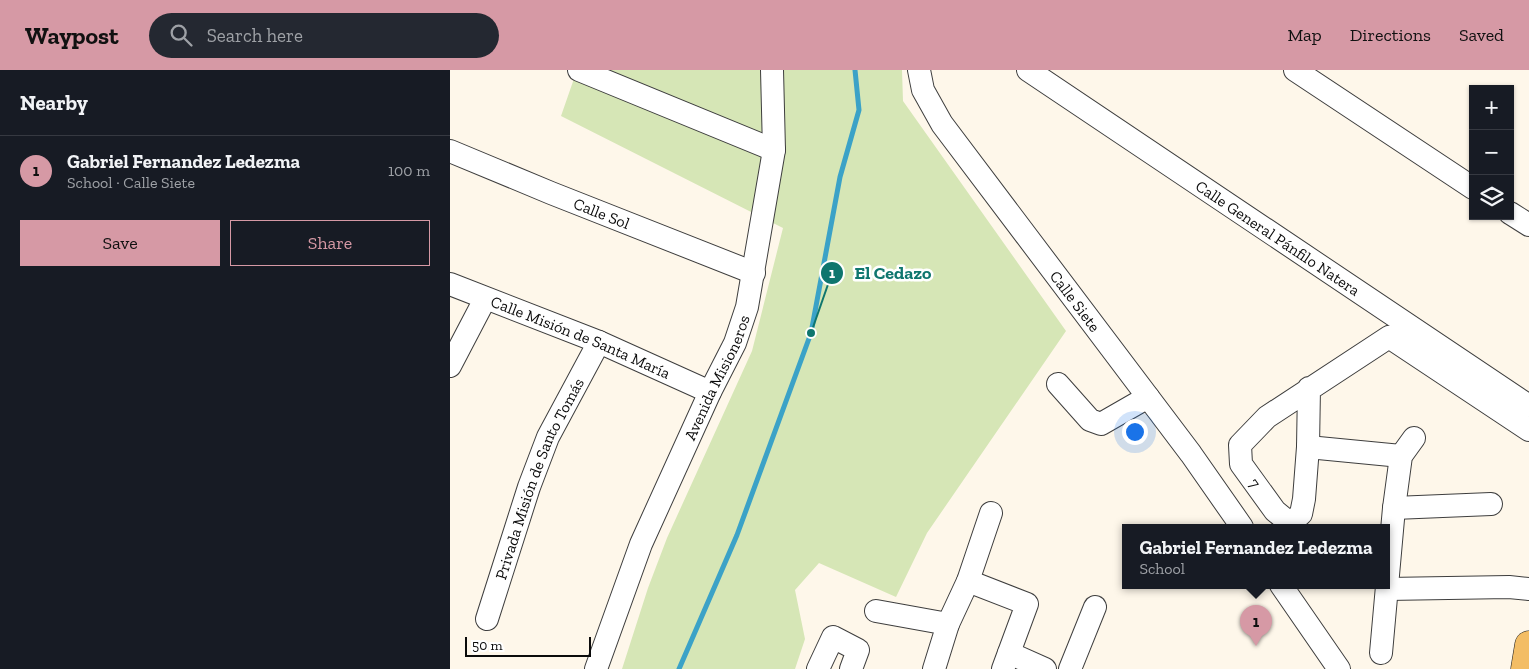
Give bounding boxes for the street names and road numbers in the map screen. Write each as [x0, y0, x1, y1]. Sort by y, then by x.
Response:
street label: Calle General Pánfilo Natera [1192, 176, 1364, 300]
street label: Calle Sol [571, 194, 632, 233]
street label: Calle Siete [1046, 267, 1104, 336]
street label: Calle Misión de Santa María [488, 292, 673, 383]
street label: Avenida Misioneros [680, 313, 754, 443]
street label: Privada Misión de Santo Tomás [491, 375, 588, 582]
street label: 7 [1245, 475, 1265, 492]

